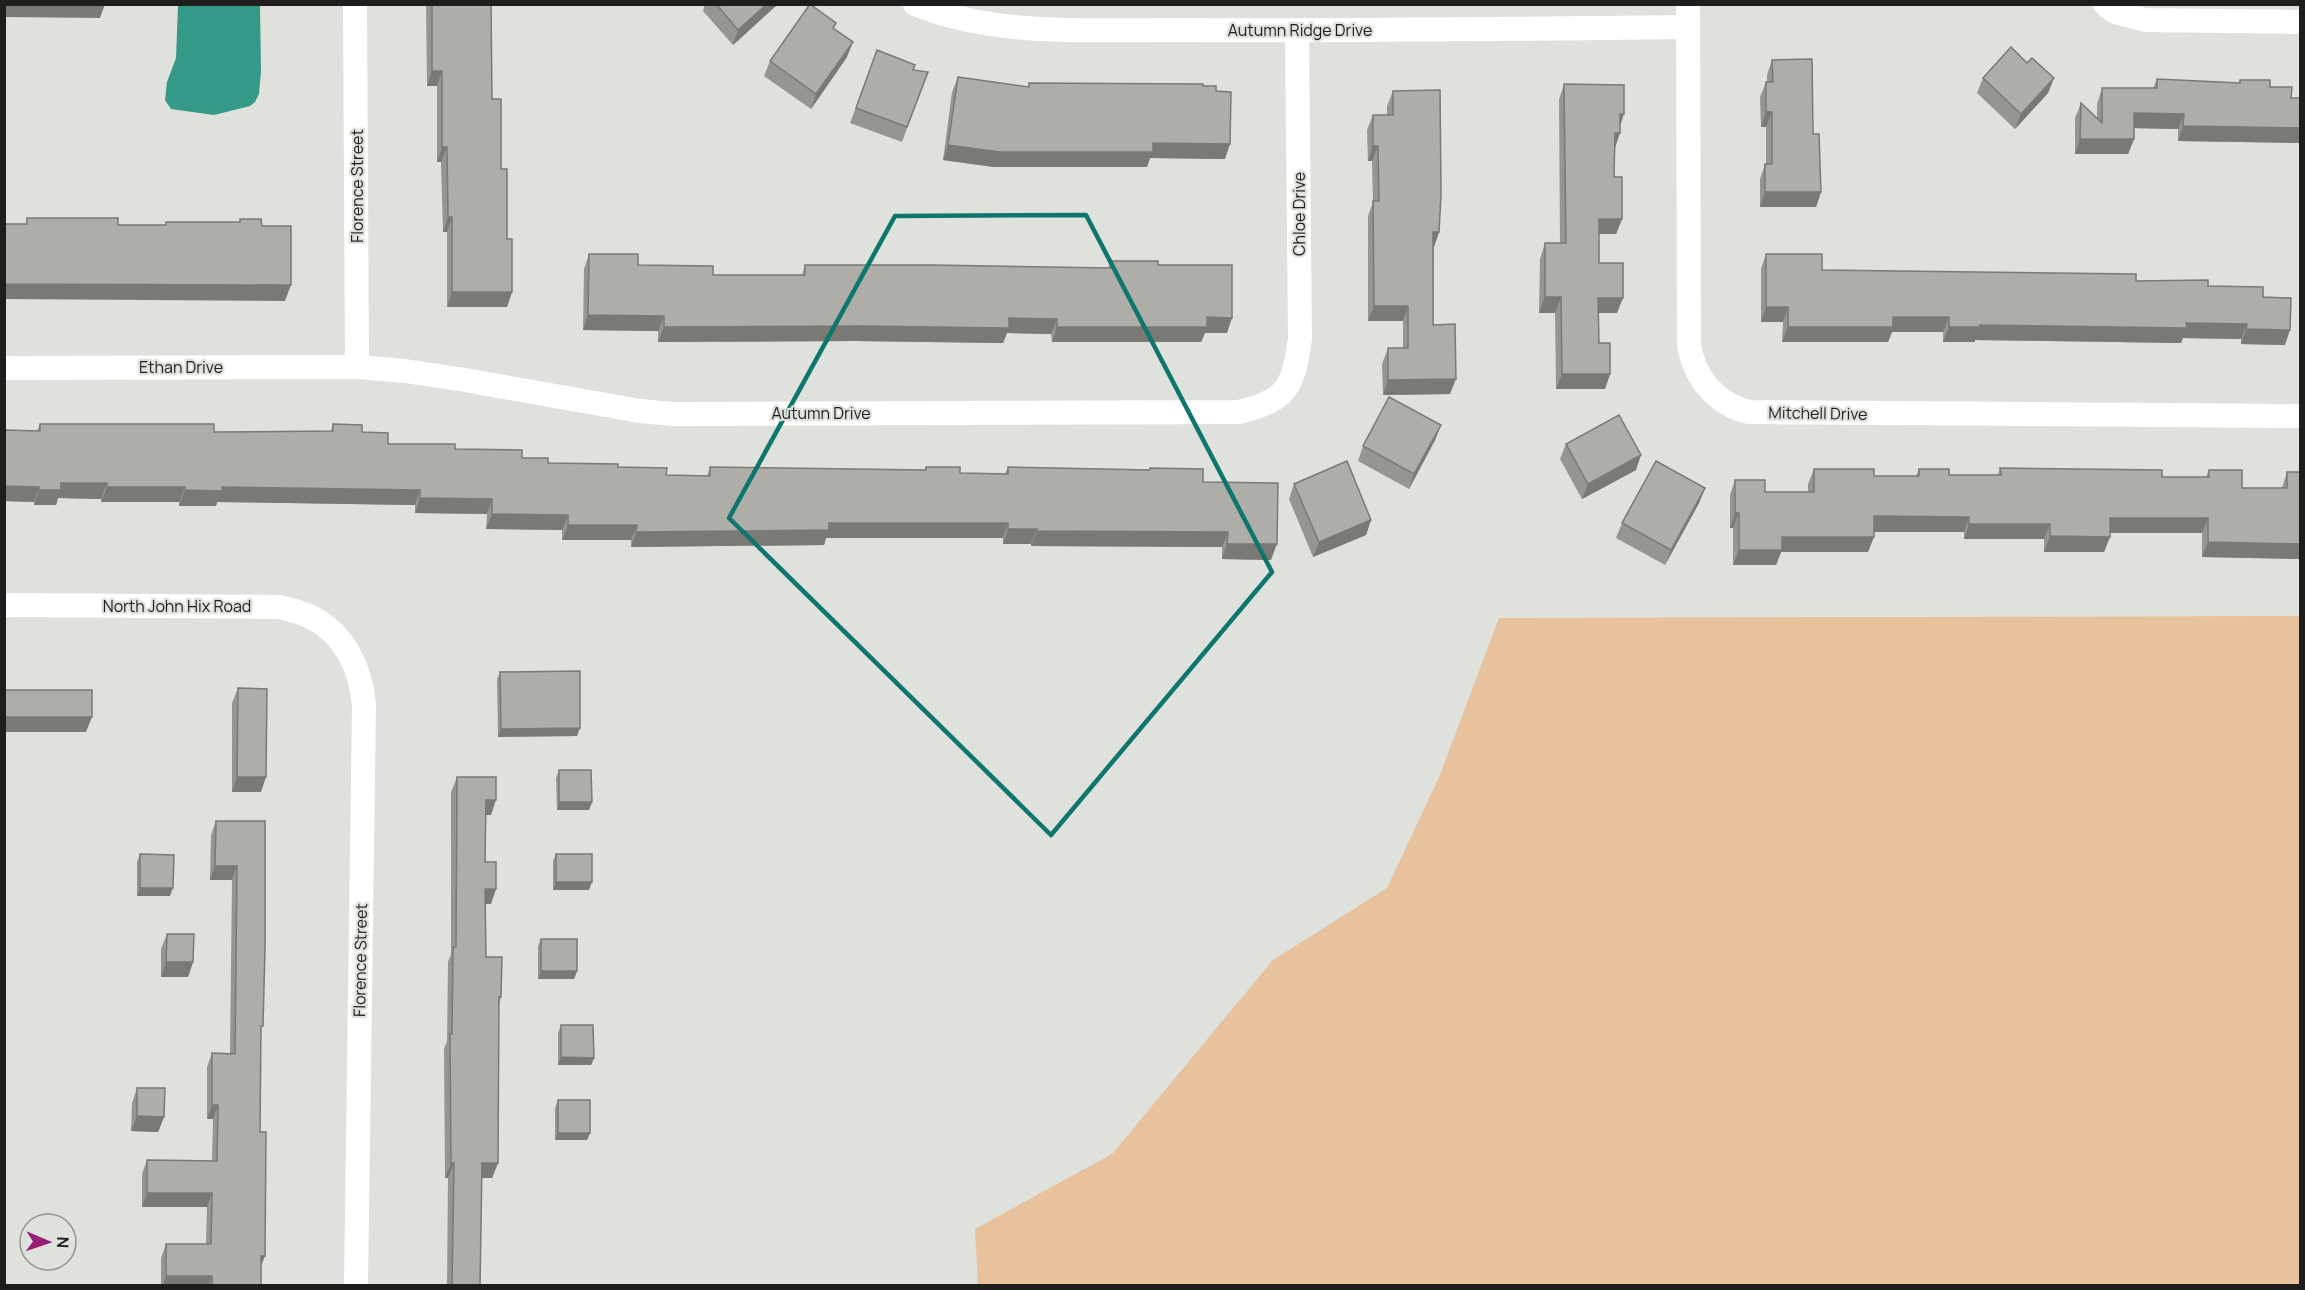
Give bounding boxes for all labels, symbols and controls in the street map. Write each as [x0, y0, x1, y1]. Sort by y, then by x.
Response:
street label: Autumn Ridge Drive [1228, 19, 1372, 41]
street label: Florence Street [346, 129, 368, 243]
street label: Chloe Drive [1288, 172, 1310, 256]
street label: Ethan Drive [139, 356, 223, 378]
street label: Mitchell Drive [1768, 401, 1868, 425]
street label: Autumn Drive [771, 402, 871, 424]
street label: North John Hix Road [103, 595, 251, 617]
street label: Florence Street [348, 903, 372, 1017]
north arrow [18, 1212, 78, 1272]
text: N [52, 1236, 74, 1249]

